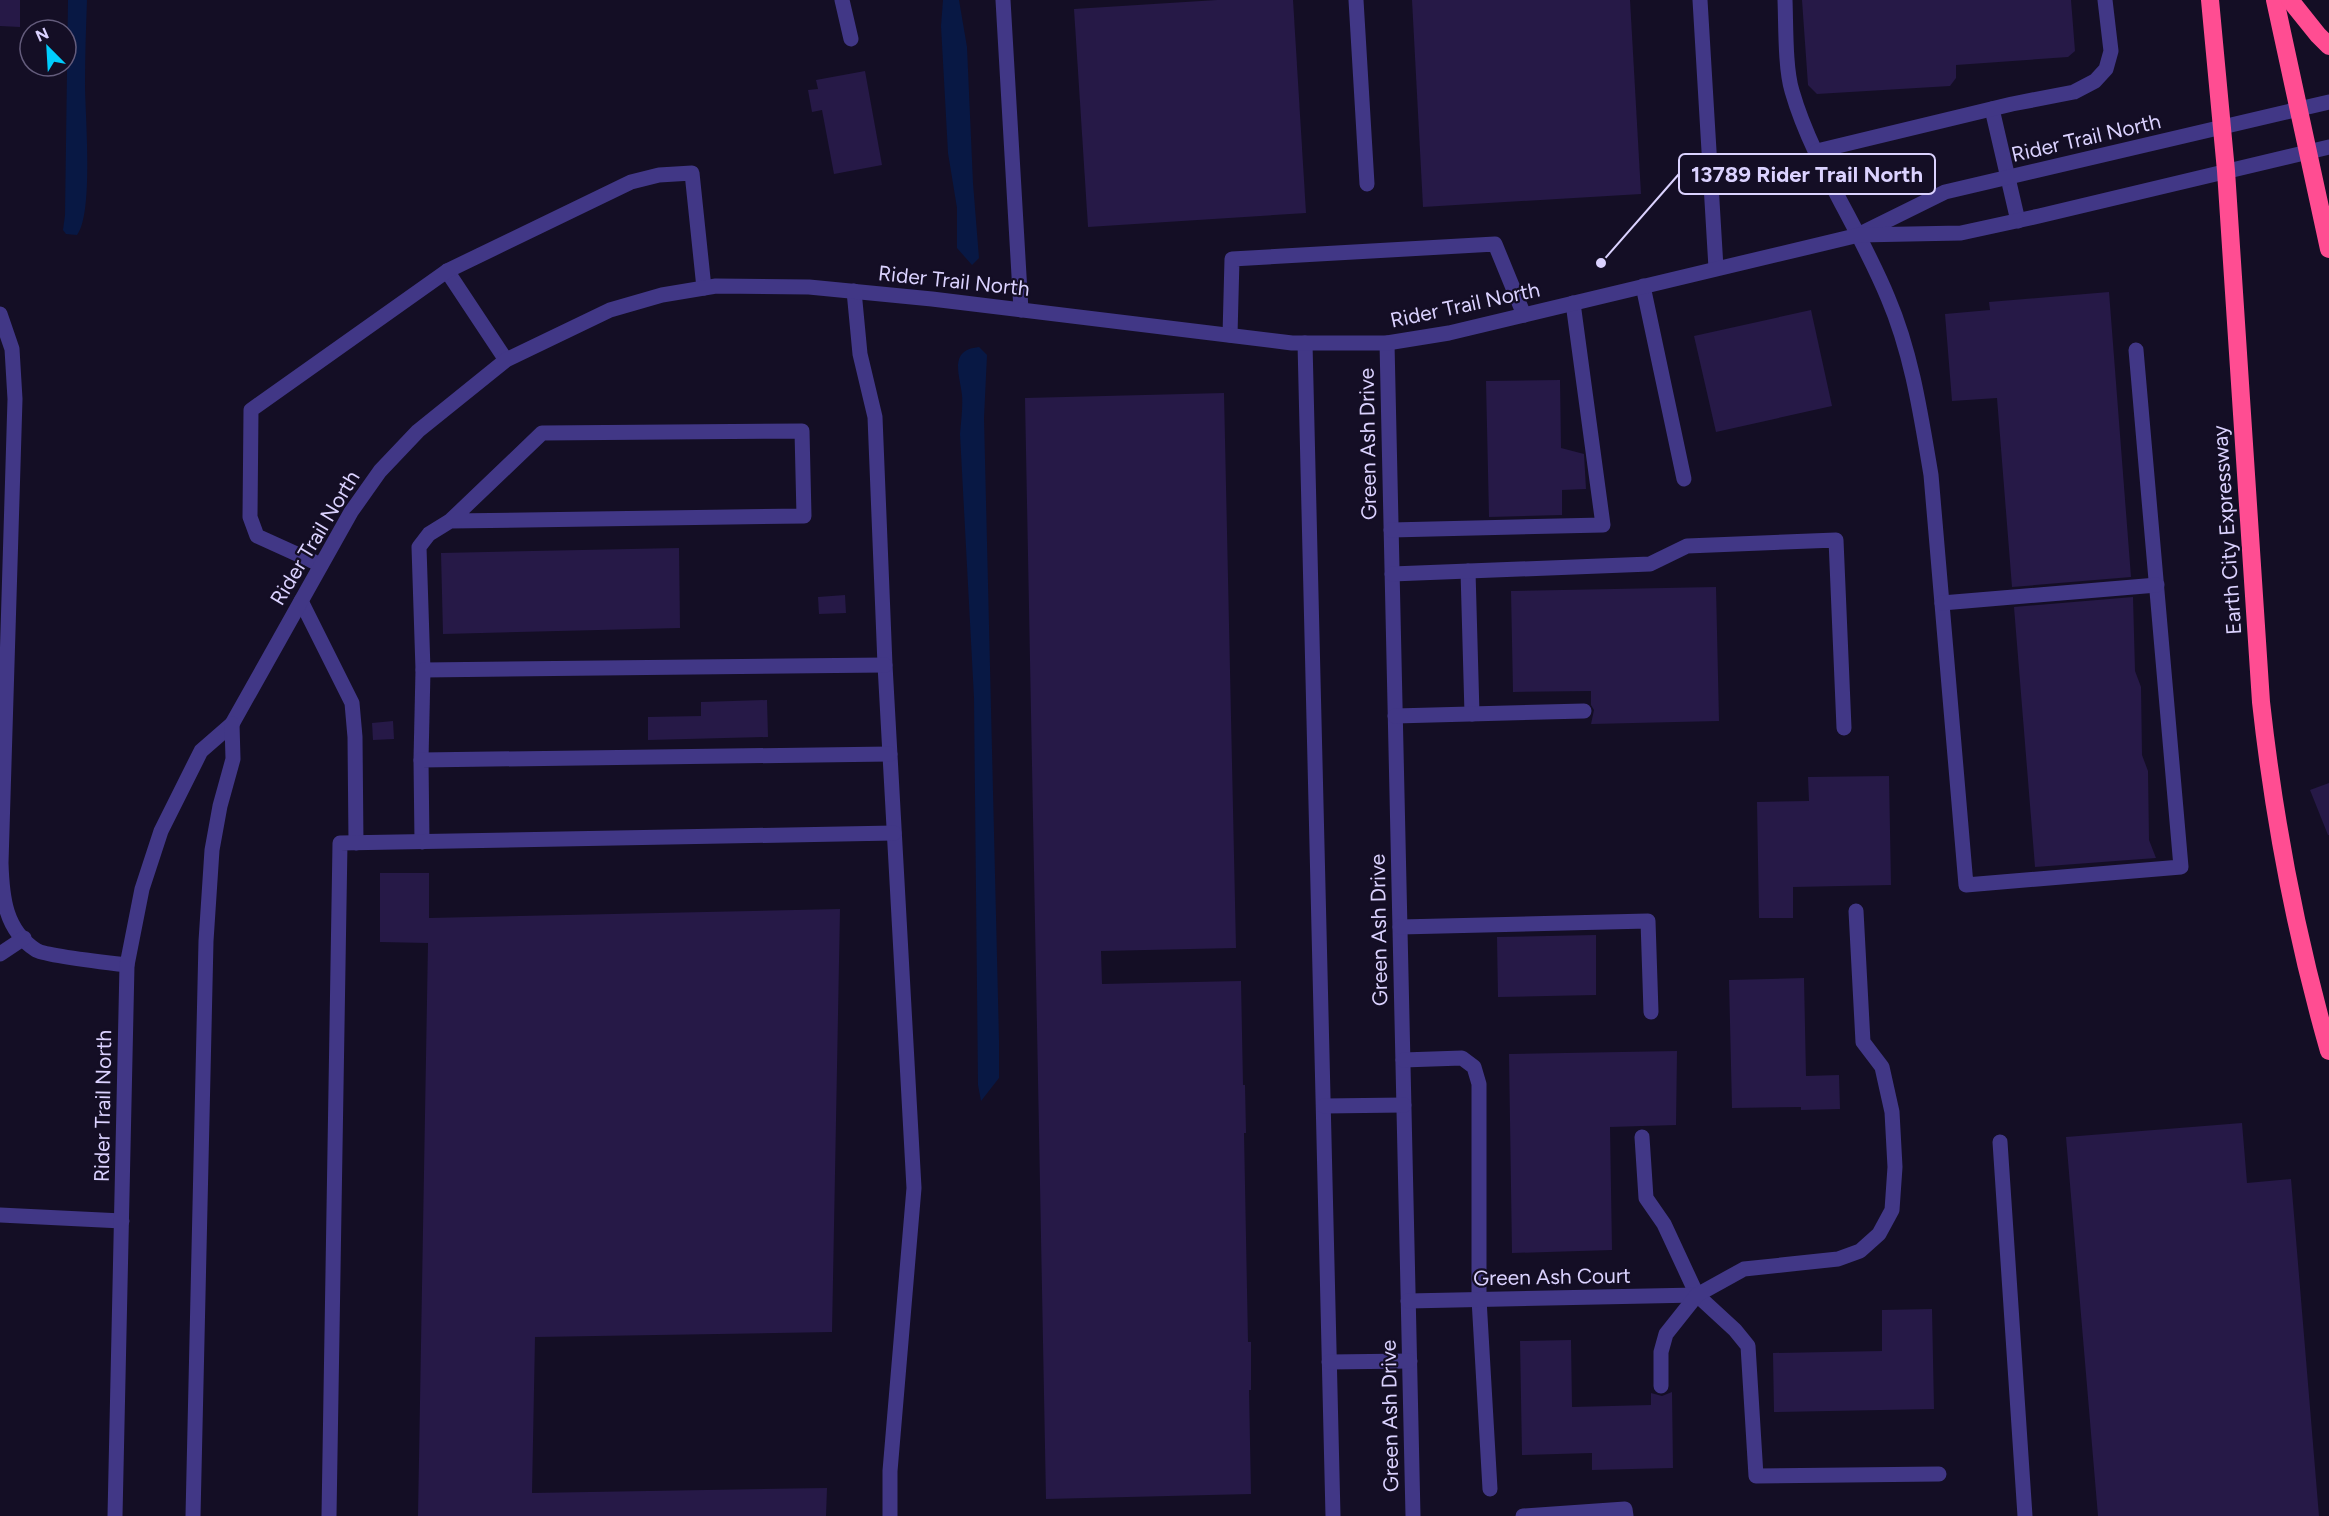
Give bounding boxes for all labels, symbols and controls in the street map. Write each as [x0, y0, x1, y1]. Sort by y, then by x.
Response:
north arrow [18, 18, 78, 78]
text: N [33, 24, 52, 46]
street label: Rider Trail North [2009, 108, 2163, 167]
callout: 13789 Rider Trail North [1679, 154, 1935, 194]
text: 13789 Rider Trail North [1691, 161, 1923, 188]
street label: Rider Trail North [877, 260, 1031, 301]
street label: Rider Trail North [1388, 276, 1542, 333]
street label: Green Ash Drive [1354, 368, 1381, 520]
street label: Earth City Expressway [2207, 424, 2246, 636]
street label: Rider Trail North [265, 466, 365, 609]
street label: Green Ash Drive [1365, 854, 1392, 1006]
street label: Rider Trail North [89, 1030, 116, 1182]
street label: Green Ash Court [1473, 1263, 1631, 1290]
street label: Green Ash Drive [1376, 1340, 1403, 1492]

